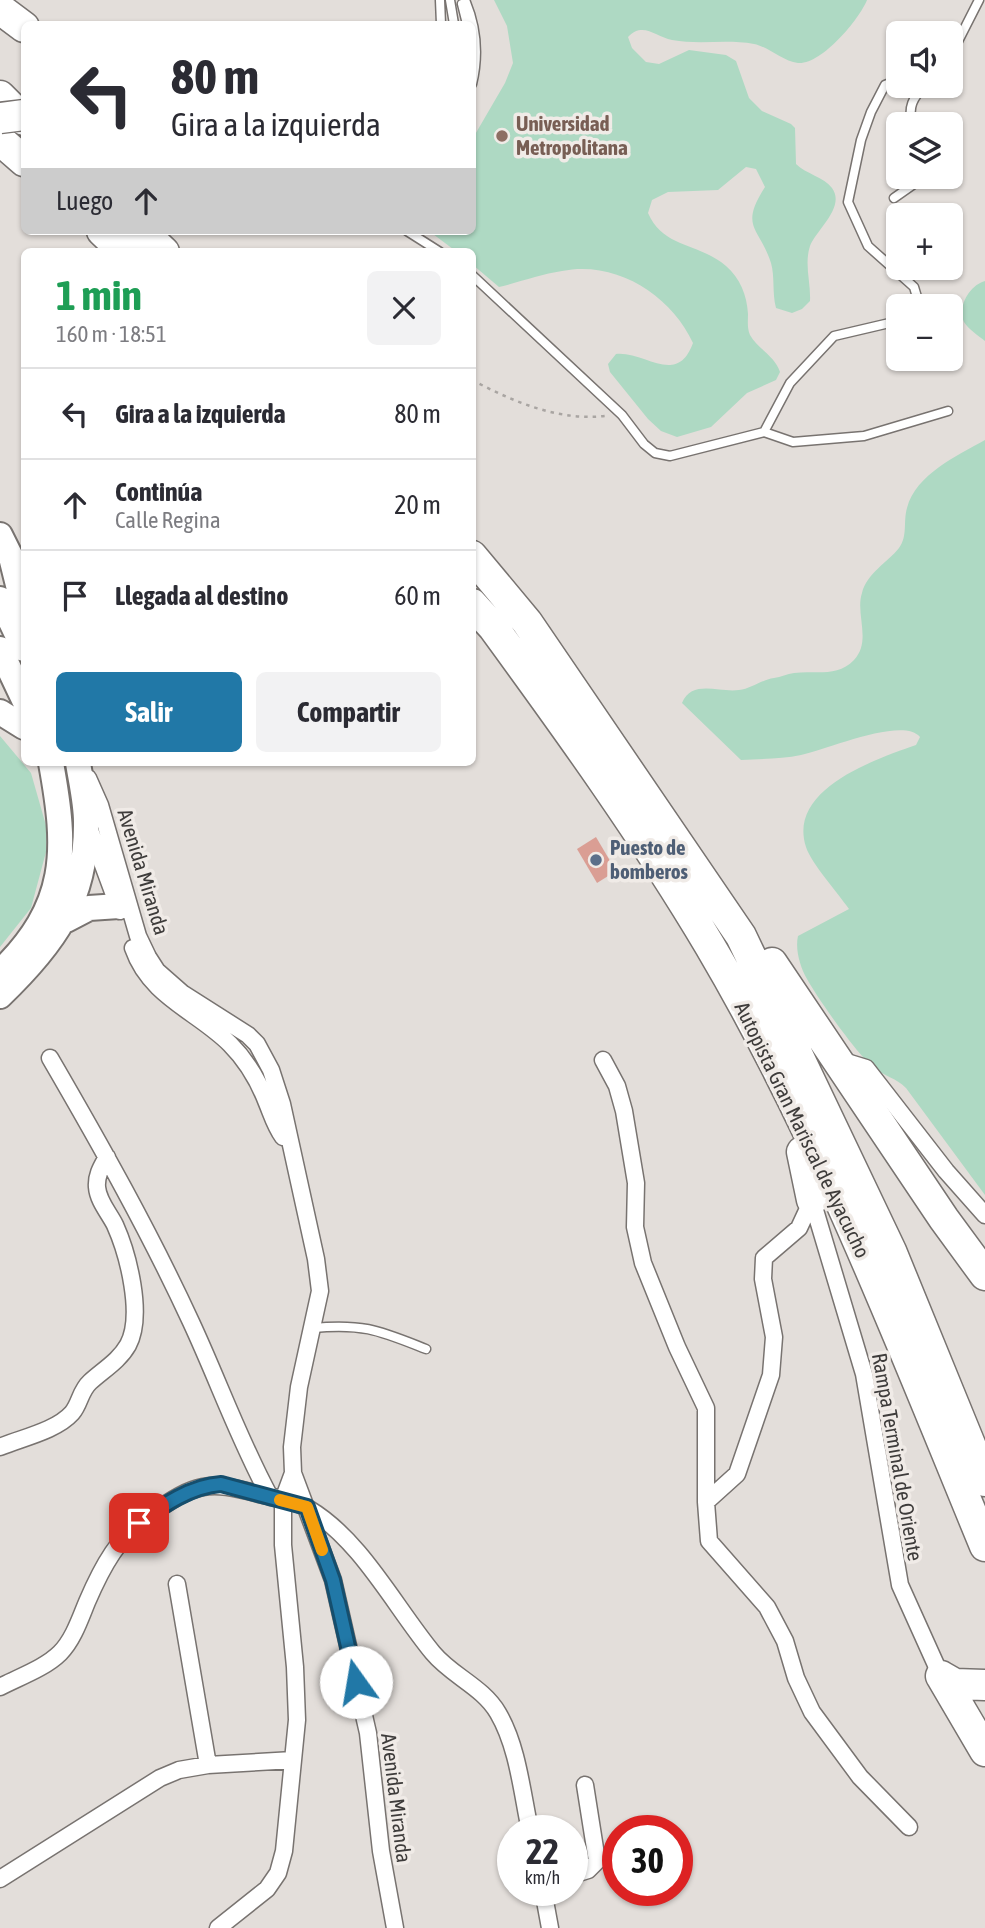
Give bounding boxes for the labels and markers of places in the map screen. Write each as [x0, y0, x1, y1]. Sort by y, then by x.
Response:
place label: Universidad Metropolitana [516, 111, 628, 159]
marker: Universidad Metropolitana [494, 128, 510, 144]
place label: Puesto de bomberos [610, 835, 688, 883]
marker: Puesto de bomberos [588, 852, 604, 868]
pin [109, 1493, 169, 1553]

